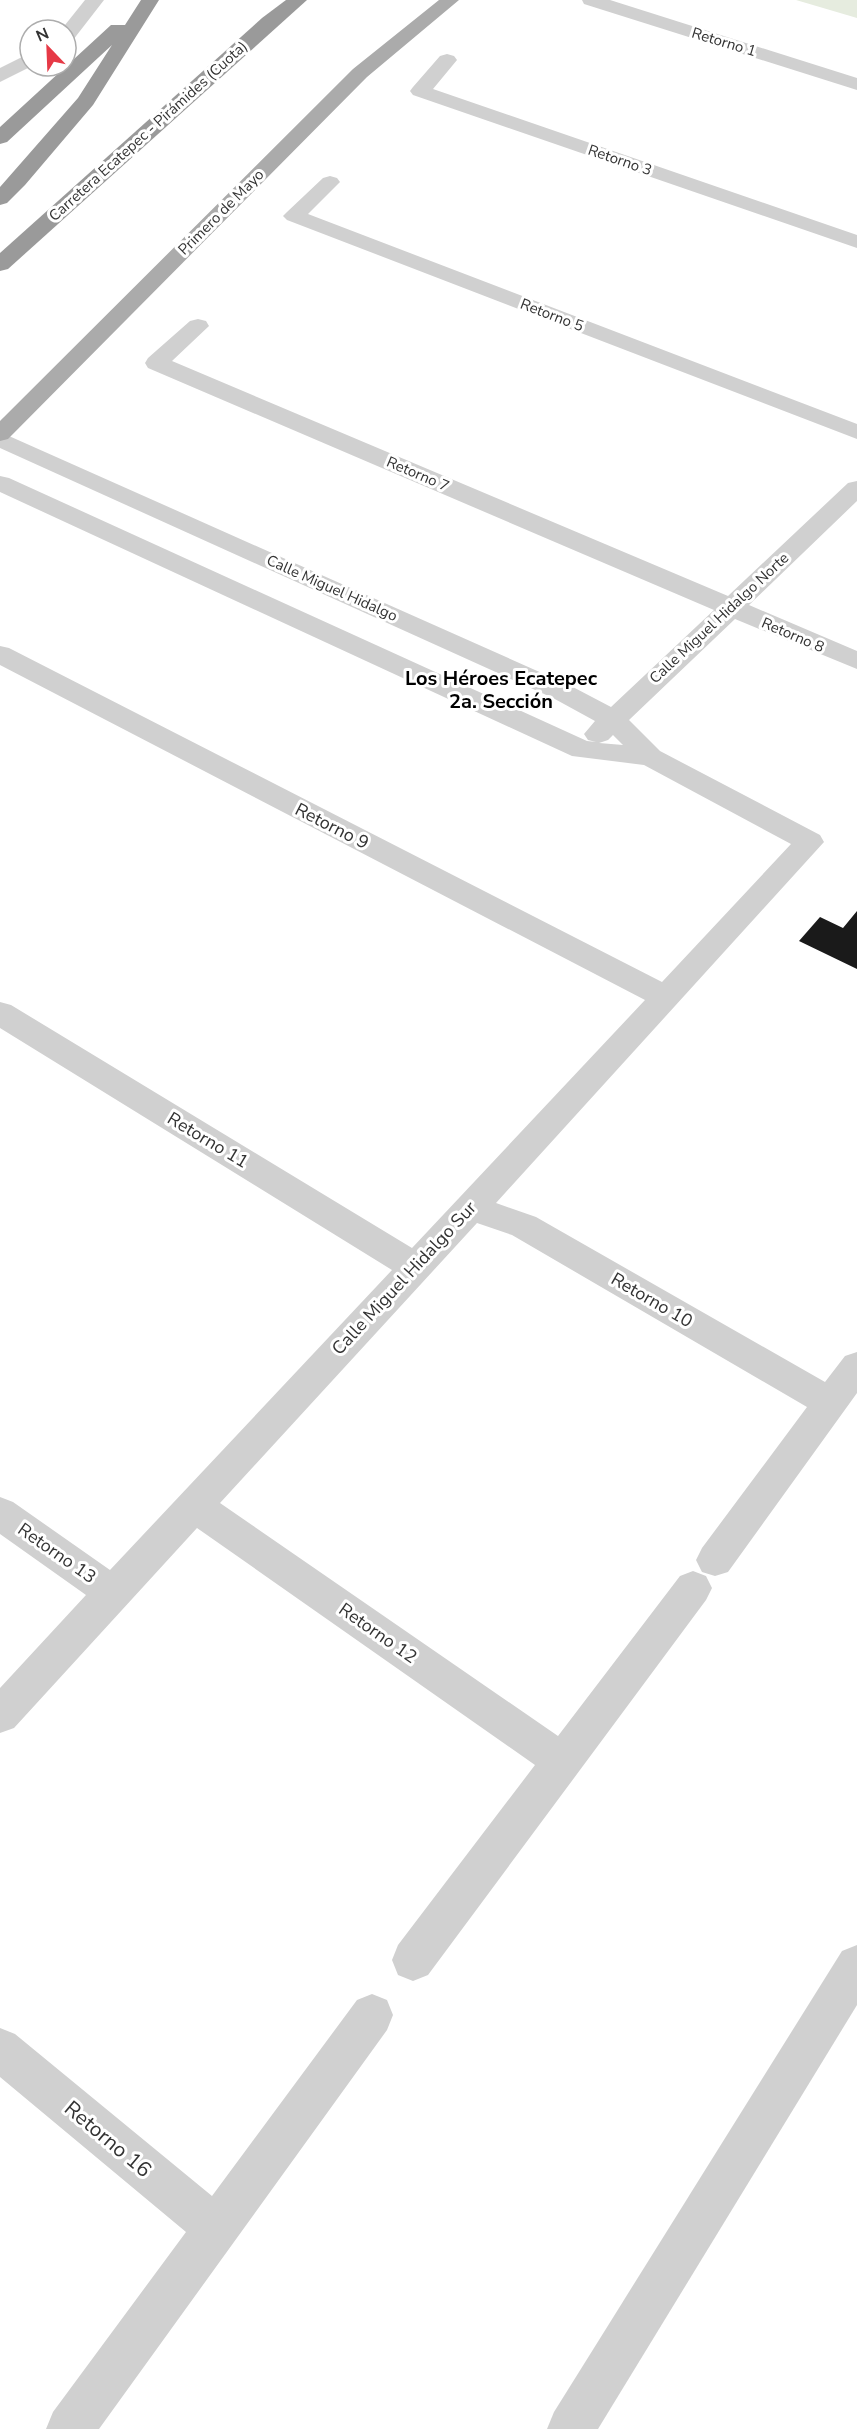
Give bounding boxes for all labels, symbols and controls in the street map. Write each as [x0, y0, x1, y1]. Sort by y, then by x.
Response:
north arrow [18, 18, 78, 78]
text: N [33, 23, 52, 48]
street label: Retorno 1 [689, 23, 759, 61]
street label: Carretera Ecatepec - Pirámides (Cuota) [44, 36, 252, 226]
street label: Retorno 3 [585, 140, 655, 180]
street label: Primero de Mayo [174, 165, 268, 259]
street label: Retorno 5 [517, 294, 587, 336]
street label: Retorno 7 [384, 452, 452, 496]
street label: Calle Miguel Hidalgo Norte [645, 548, 793, 688]
street label: Calle Miguel Hidalgo [263, 550, 401, 626]
street label: Retorno 8 [759, 613, 827, 657]
district label: Los Héroes Ecatepec 2a. Sección [405, 665, 598, 715]
street label: Retorno 9 [291, 797, 373, 855]
street label: Retorno 11 [163, 1106, 253, 1174]
street label: Calle Miguel Hidalgo Sur [326, 1196, 482, 1360]
street label: Retorno 10 [607, 1267, 697, 1333]
street label: Retorno 13 [13, 1517, 101, 1589]
street label: Retorno 12 [334, 1597, 422, 1669]
street label: Retorno 16 [59, 2094, 157, 2184]

